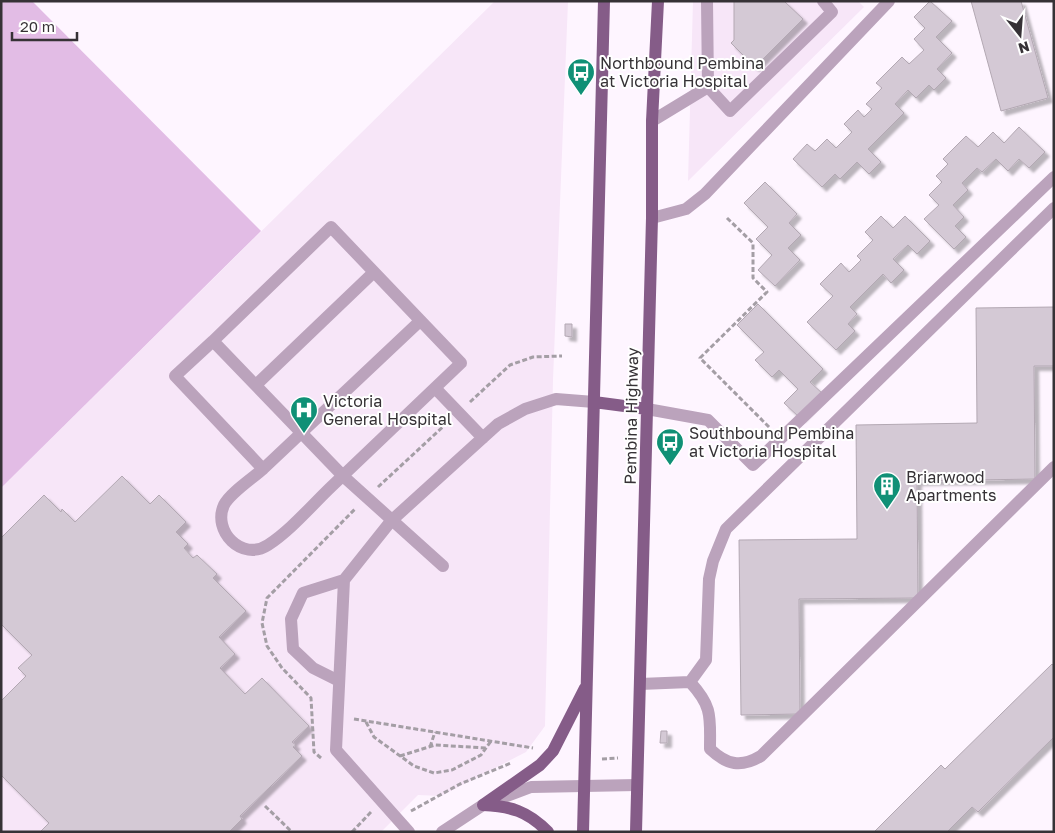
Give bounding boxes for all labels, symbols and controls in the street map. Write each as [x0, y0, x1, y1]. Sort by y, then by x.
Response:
scale bar [12, 10, 78, 42]
north arrow [995, 10, 1045, 60]
text: 20 m [20, 17, 55, 35]
text: N [1016, 38, 1032, 58]
place label: Northbound Pembina at Victoria Hospital [600, 53, 764, 91]
bus stop icon: Northbound Pembina at Victoria Hospital [566, 57, 596, 96]
street label: Pembina Highway [620, 347, 642, 485]
place label: Victoria General Hospital [323, 391, 452, 429]
hospital icon: Victoria General Hospital [289, 395, 319, 434]
place label: Southbound Pembina at Victoria Hospital [689, 423, 854, 461]
bus stop icon: Southbound Pembina at Victoria Hospital [655, 427, 685, 466]
place label: Briarwood Apartments [906, 467, 997, 505]
building icon: Briarwood Apartments [872, 471, 902, 510]

